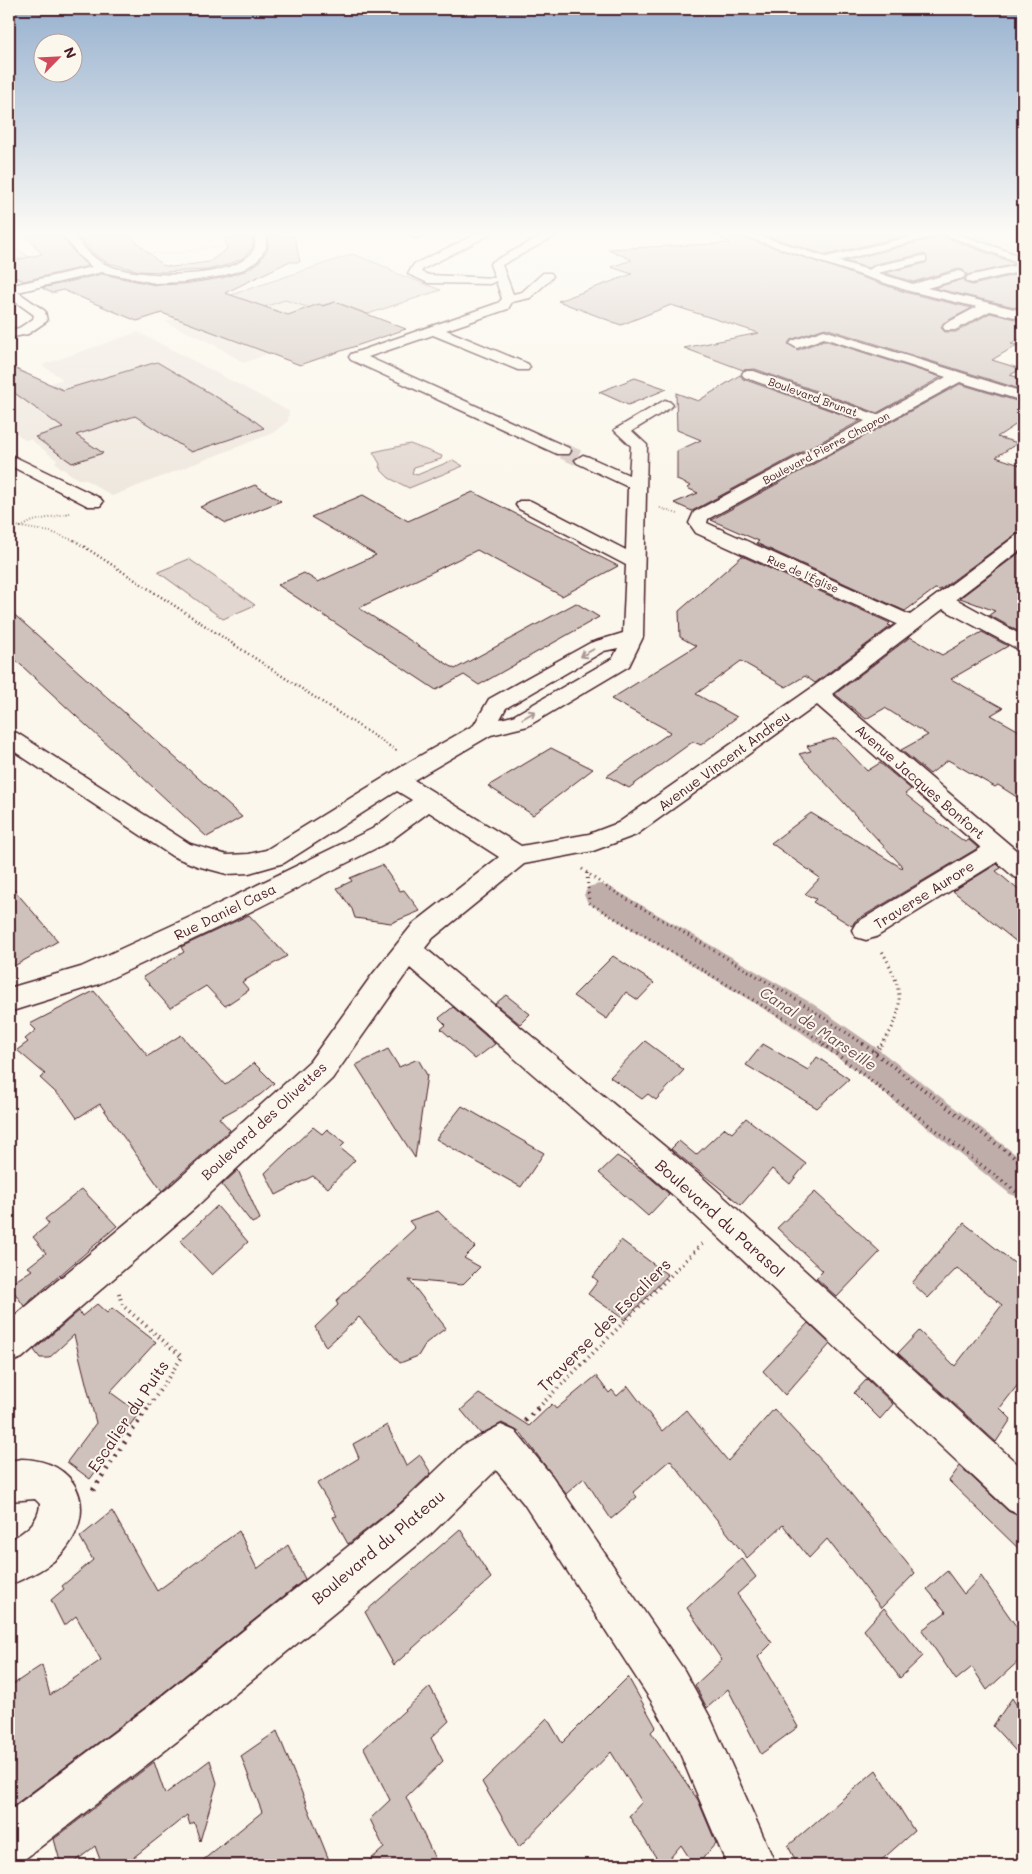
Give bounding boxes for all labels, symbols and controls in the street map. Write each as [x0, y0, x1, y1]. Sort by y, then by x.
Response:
north arrow [32, 32, 82, 82]
text: N [59, 44, 81, 61]
street label: Boulevard Brunat [767, 373, 860, 420]
street label: Boulevard Pierre Chapron [760, 408, 892, 487]
street label: Rue de l'Église [765, 551, 842, 596]
one-way arrow [580, 648, 594, 658]
street label: Avenue Vincent Andreu [654, 706, 794, 815]
one-way arrow [521, 710, 536, 720]
street label: Avenue Jacques Bonfort [852, 720, 989, 843]
street label: Traverse Aurore [870, 856, 978, 933]
street label: Rue Daniel Casa [171, 879, 279, 944]
water label: Canal de Marseille [756, 982, 881, 1075]
street label: Boulevard des Olivettes [197, 1057, 330, 1184]
street label: Boulevard du Parasol [651, 1154, 789, 1281]
street label: Traverse des Escaliers [533, 1254, 675, 1396]
street label: Escalier du Puits [82, 1356, 173, 1476]
street label: Boulevard du Plateau [307, 1485, 448, 1608]

